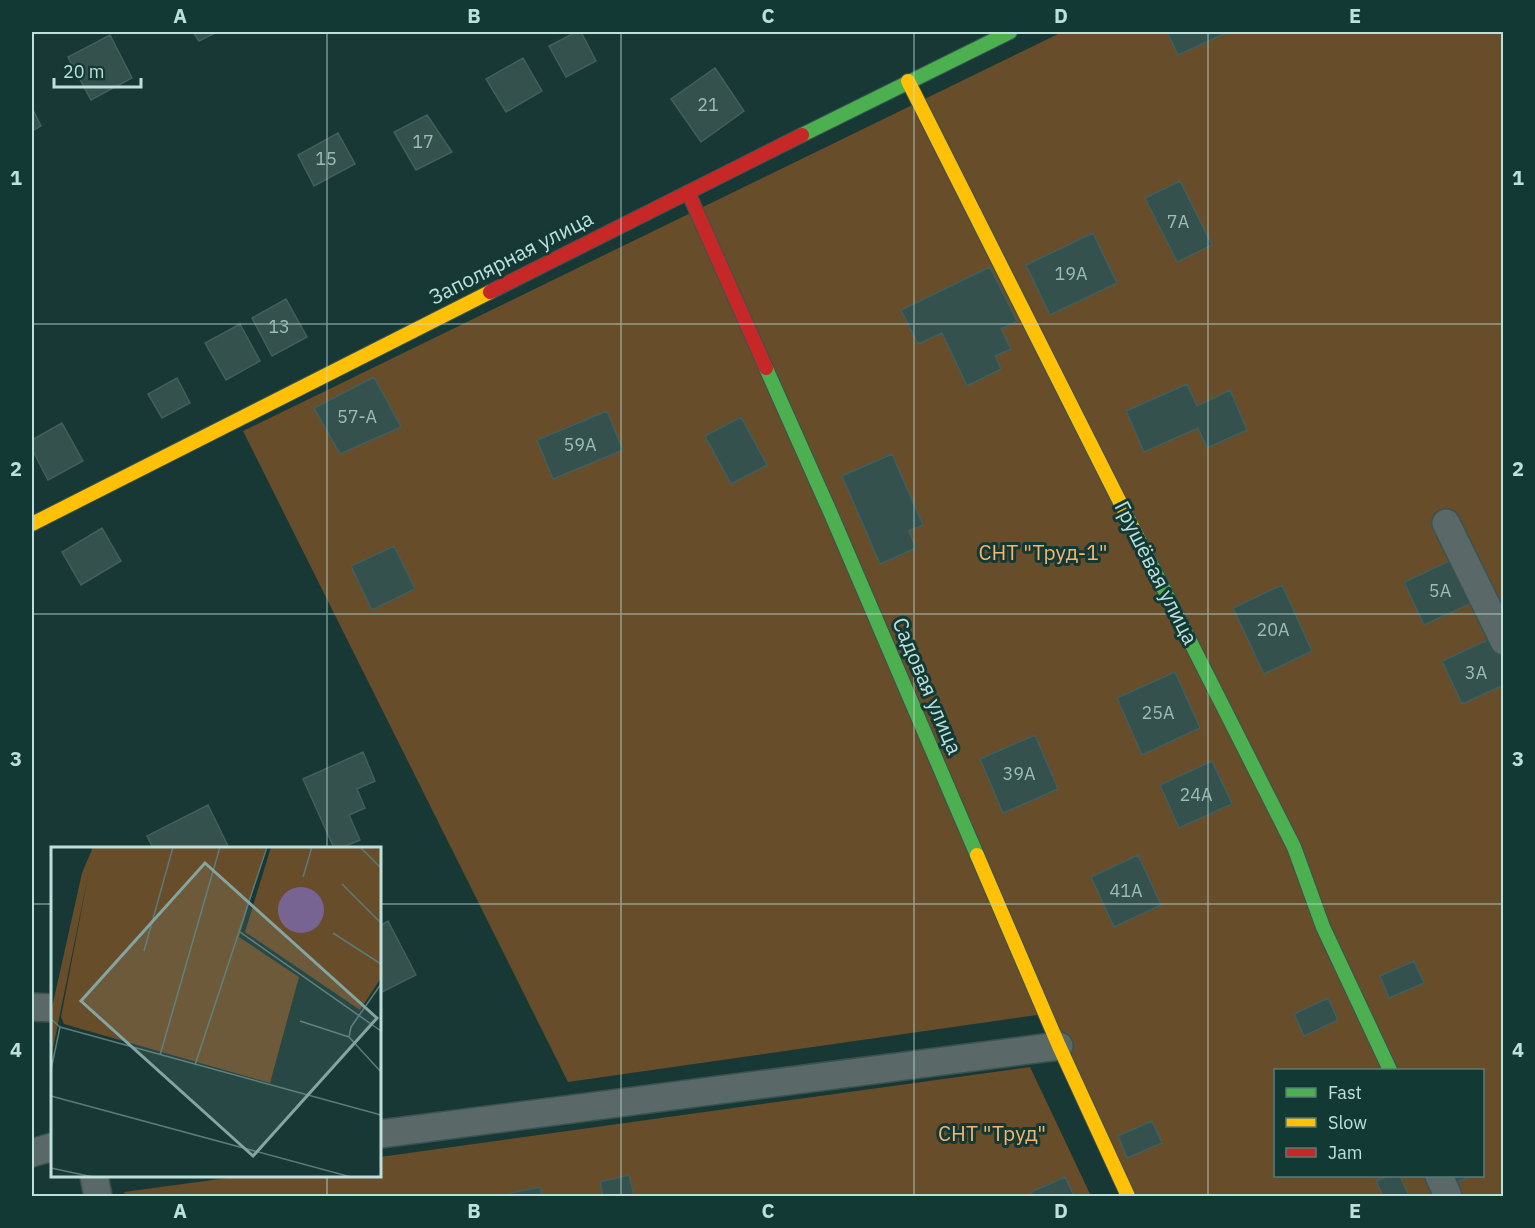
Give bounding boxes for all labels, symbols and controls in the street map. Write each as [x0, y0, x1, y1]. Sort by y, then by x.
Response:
text: A [173, 2, 187, 29]
text: B [467, 2, 481, 29]
text: C [761, 2, 775, 29]
text: D [1054, 2, 1068, 29]
text: E [1349, 2, 1361, 29]
scale bar [54, 51, 141, 89]
text: 20 m [63, 60, 105, 83]
house number: 21 [697, 93, 719, 116]
house number: 17 [412, 130, 434, 153]
house number: 15 [315, 147, 337, 170]
text: 1 [10, 164, 22, 191]
text: 1 [1512, 164, 1524, 191]
street label: Заполярная улица [424, 204, 597, 311]
house number: 7А [1167, 210, 1190, 233]
house number: 19А [1054, 262, 1088, 285]
house number: 13 [268, 315, 290, 338]
house number: 57-А [337, 405, 377, 428]
house number: 59А [563, 433, 597, 456]
text: 2 [10, 455, 22, 482]
text: 2 [1512, 455, 1524, 482]
street label: Грушёвая улица [1109, 496, 1205, 649]
park label: СНТ "Труд-1" [978, 538, 1108, 566]
house number: 5А [1429, 579, 1452, 602]
street label: Садовая улица [886, 613, 969, 758]
house number: 20А [1256, 618, 1290, 641]
house number: 3А [1465, 661, 1488, 684]
house number: 25А [1141, 701, 1175, 724]
text: 3 [10, 745, 22, 772]
text: 3 [1512, 745, 1524, 772]
house number: 39А [1002, 762, 1036, 785]
house number: 24А [1179, 783, 1213, 806]
inset map [51, 847, 381, 1177]
house number: 41А [1109, 879, 1143, 902]
text: 4 [10, 1036, 22, 1063]
text: 4 [1512, 1036, 1524, 1063]
legend [1274, 1069, 1484, 1177]
text: Fast [1328, 1081, 1362, 1104]
text: Slow [1328, 1111, 1367, 1134]
park label: СНТ "Труд" [938, 1119, 1046, 1147]
text: Jam [1328, 1141, 1363, 1164]
text: A [173, 1197, 187, 1224]
text: B [467, 1197, 481, 1224]
text: C [761, 1197, 775, 1224]
text: D [1054, 1197, 1068, 1224]
text: E [1349, 1197, 1361, 1224]

